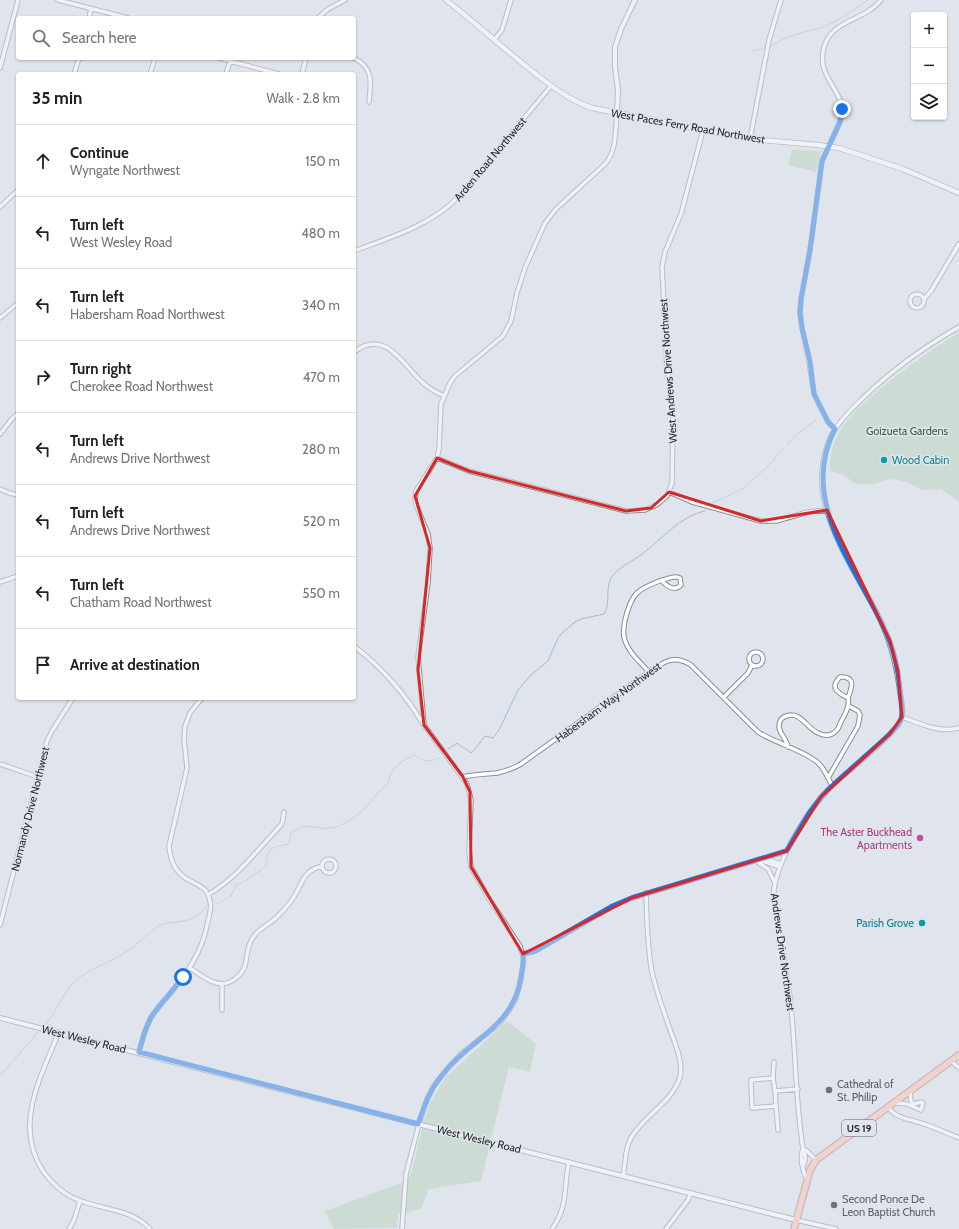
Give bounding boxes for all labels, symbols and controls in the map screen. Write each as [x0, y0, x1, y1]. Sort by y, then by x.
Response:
map controls [911, 12, 947, 120]
button: + [911, 12, 947, 48]
search box [16, 16, 356, 60]
icon: search [30, 27, 52, 49]
text: Search here [62, 29, 137, 47]
button: − [911, 48, 947, 84]
button: layers [911, 84, 947, 120]
text: 35 min [32, 88, 82, 108]
text: Walk · 2.8 km [267, 90, 340, 106]
route end [833, 100, 851, 118]
street label: West Paces Ferry Road Northwest [610, 106, 766, 146]
street label: Arden Road Northwest [451, 114, 529, 204]
text: Continue [70, 144, 129, 162]
icon: ahead [32, 150, 54, 172]
text: 150 m [305, 153, 340, 169]
text: Wyngate Northwest [70, 162, 180, 178]
text: Turn left [70, 216, 124, 234]
icon: left [32, 222, 54, 244]
text: 480 m [301, 225, 340, 241]
text: West Wesley Road [70, 234, 172, 250]
text: Turn left [70, 288, 124, 306]
icon: left [32, 294, 54, 316]
text: 340 m [302, 297, 340, 313]
street label: West Andrews Drive Northwest [656, 298, 680, 444]
text: Habersham Road Northwest [70, 306, 225, 322]
text: Turn right [70, 360, 131, 378]
icon: right [32, 366, 54, 388]
text: 470 m [303, 369, 340, 385]
text: Cherokee Road Northwest [70, 378, 213, 394]
park label: Goizueta Gardens [866, 424, 949, 438]
text: Turn left [70, 432, 124, 450]
icon: left [32, 438, 54, 460]
text: 280 m [302, 441, 340, 457]
text: Andrews Drive Northwest [70, 450, 210, 466]
place label: Wood Cabin [892, 453, 949, 467]
marker: Wood Cabin [879, 455, 889, 465]
text: Turn left [70, 504, 124, 522]
icon: left [32, 510, 54, 532]
text: 520 m [303, 513, 340, 529]
text: Andrews Drive Northwest [70, 522, 210, 538]
text: Turn left [70, 576, 124, 594]
icon: left [32, 582, 54, 604]
text: 550 m [303, 585, 340, 601]
text: Chatham Road Northwest [70, 594, 212, 610]
icon: arrive [32, 654, 54, 676]
text: Arrive at destination [70, 656, 200, 674]
street label: Habersham Way Northwest [552, 659, 664, 745]
street label: Normandy Drive Northwest [8, 745, 52, 873]
place label: The Aster Buckhead Apartments [820, 825, 912, 852]
marker: The Aster Buckhead Apartments [915, 833, 925, 843]
street label: Andrews Drive Northwest [768, 892, 798, 1012]
place label: Parish Grove [856, 916, 914, 930]
marker: Parish Grove [917, 918, 927, 928]
route start [174, 968, 192, 986]
street label: West Wesley Road [40, 1022, 128, 1056]
place label: Cathedral of St. Philip [837, 1077, 894, 1104]
marker: Cathedral of St. Philip [824, 1085, 834, 1095]
road number: US 19 [842, 1120, 876, 1136]
street label: West Wesley Road [435, 1122, 523, 1156]
place label: Second Ponce De Leon Baptist Church [842, 1192, 935, 1219]
marker: Second Ponce De Leon Baptist Church [829, 1200, 839, 1210]

